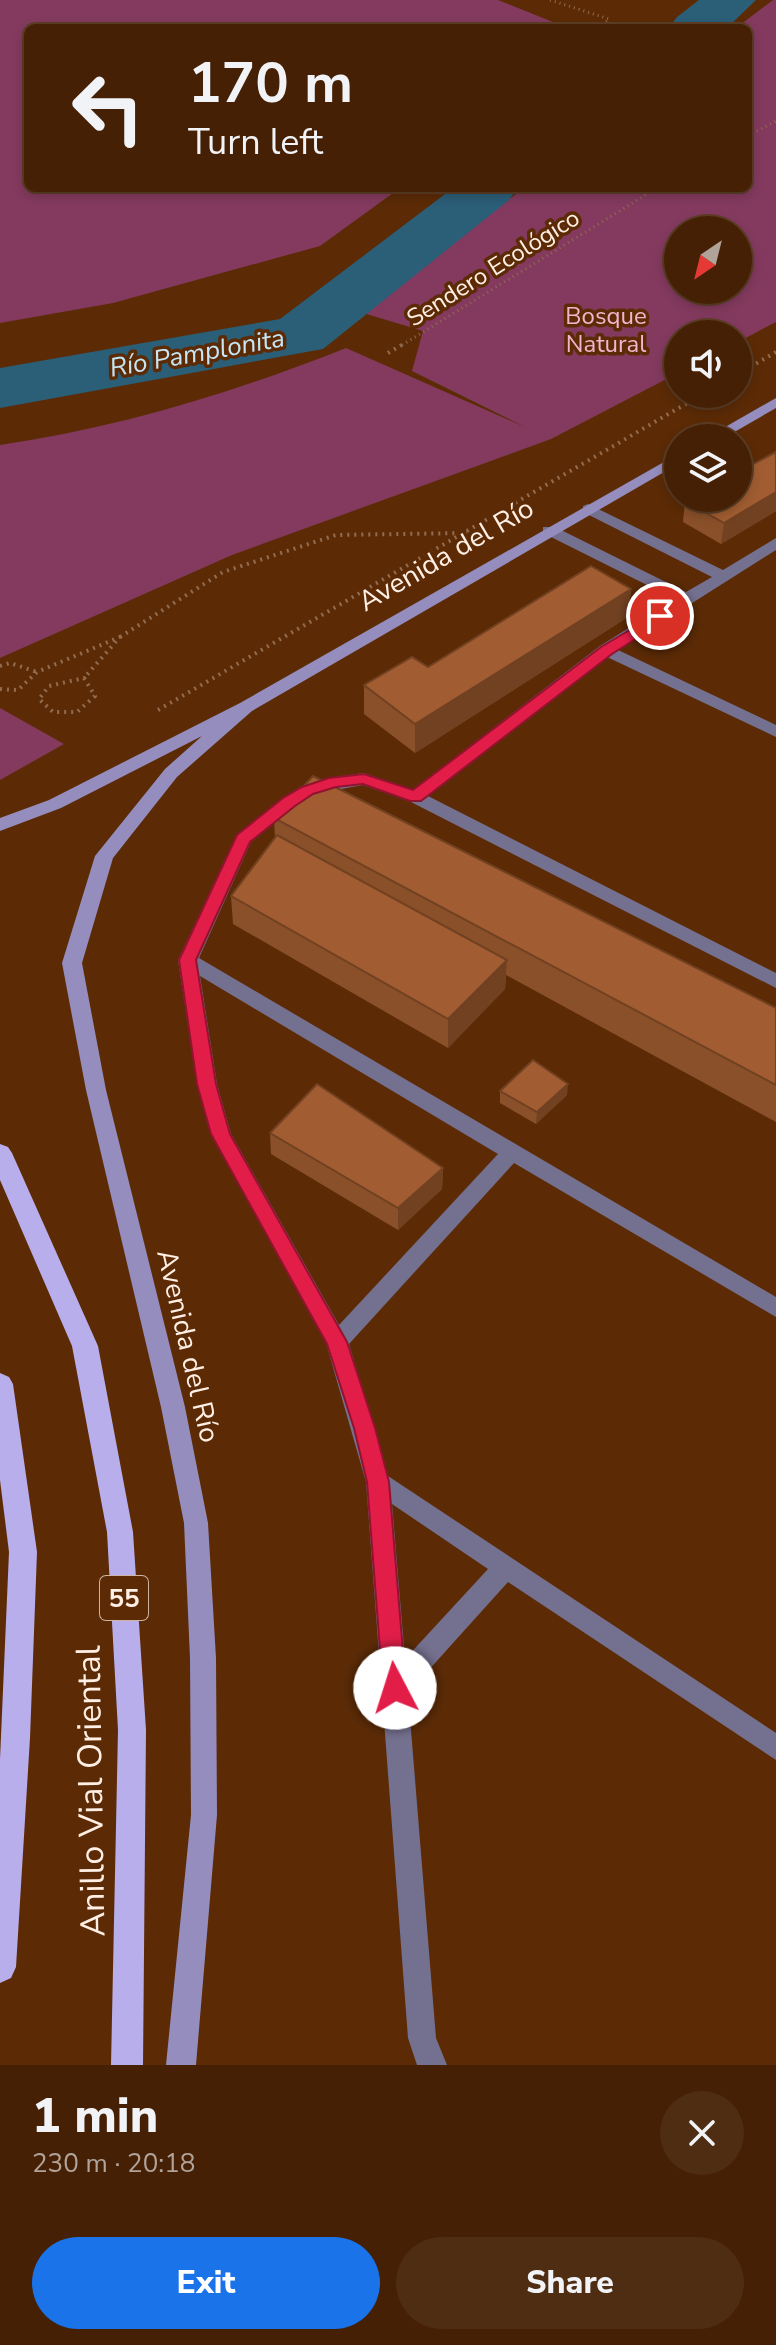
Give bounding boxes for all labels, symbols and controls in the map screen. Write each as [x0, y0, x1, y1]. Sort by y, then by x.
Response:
text: 170 m [188, 45, 353, 122]
icon: left [56, 56, 160, 160]
text: Turn left [188, 118, 323, 167]
street label: Sendero Ecológico [400, 202, 586, 334]
north arrow [664, 216, 752, 304]
map controls [664, 216, 752, 512]
park label: Bosque Natural [565, 300, 647, 360]
water label: Río Pamplonita [107, 320, 287, 386]
button: sound [664, 320, 752, 408]
button: layers [664, 424, 752, 512]
street label: Avenida del Río [351, 489, 541, 621]
pin [626, 582, 694, 650]
icon: arrive [638, 594, 682, 638]
street label: Avenida del Río [147, 1246, 229, 1446]
road number: 55 [100, 1576, 148, 1620]
street label: Anillo Vial Oriental [65, 1645, 117, 1937]
position arrow [353, 1646, 437, 1730]
text: 1 min [32, 2083, 158, 2149]
button: close [660, 2091, 744, 2175]
text: 230 m · 20:18 [32, 2146, 195, 2181]
button: Exit [32, 2237, 380, 2329]
button: Share [396, 2237, 744, 2329]

